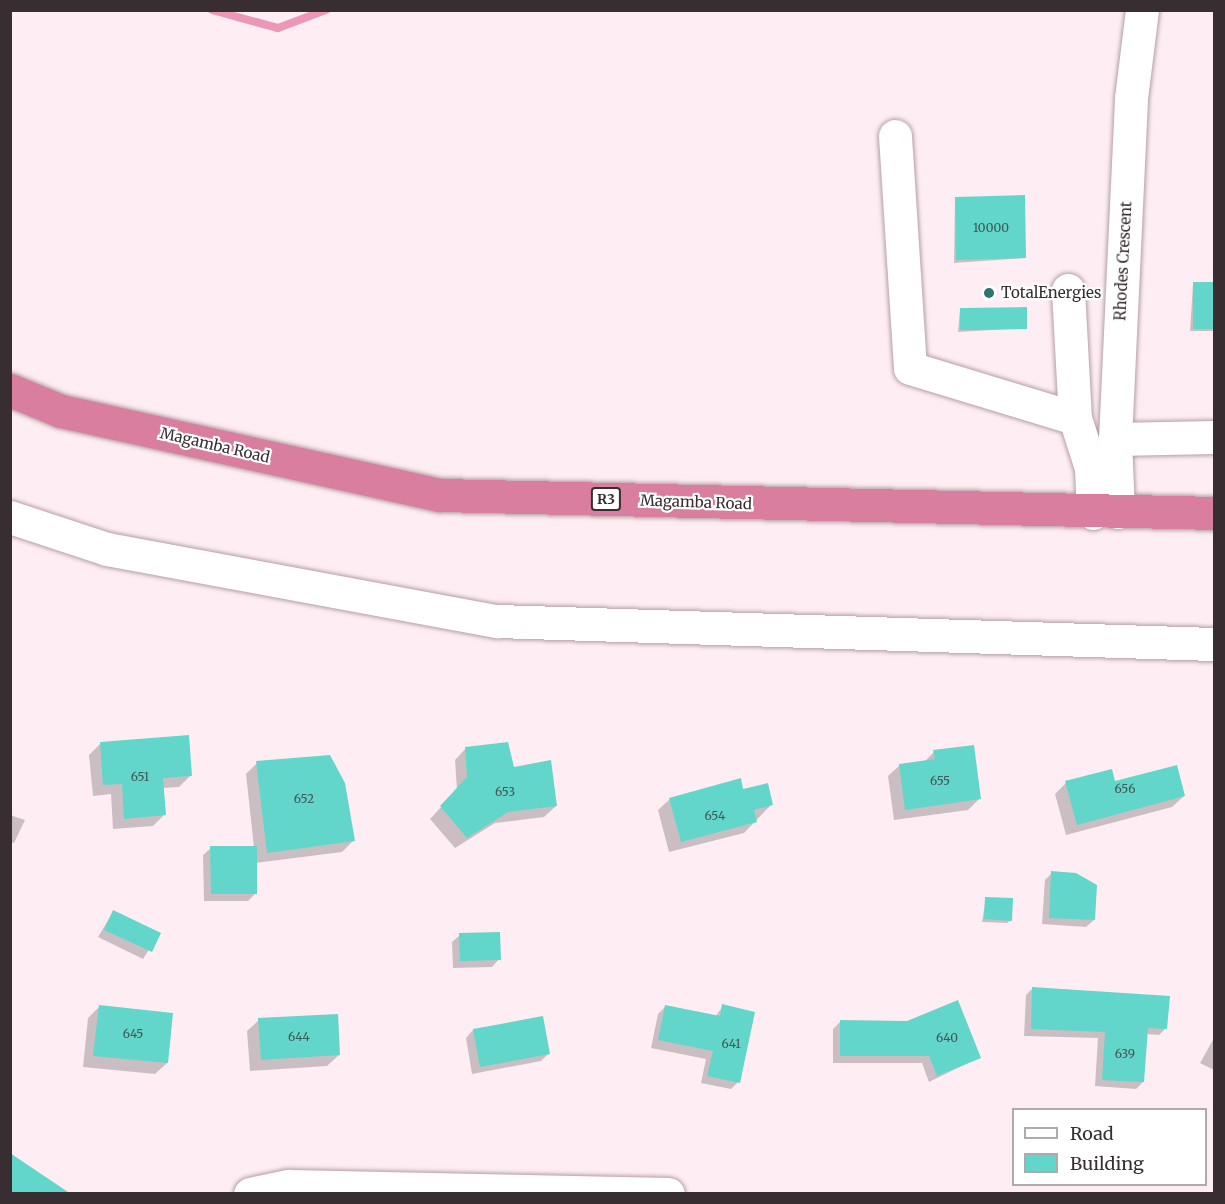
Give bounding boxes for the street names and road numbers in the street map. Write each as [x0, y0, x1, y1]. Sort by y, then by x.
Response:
street label: Rhodes Crescent [1111, 201, 1135, 321]
street label: Magamba Road [158, 424, 272, 466]
road number: R3 [590, 488, 622, 510]
street label: Magamba Road [640, 491, 752, 513]

